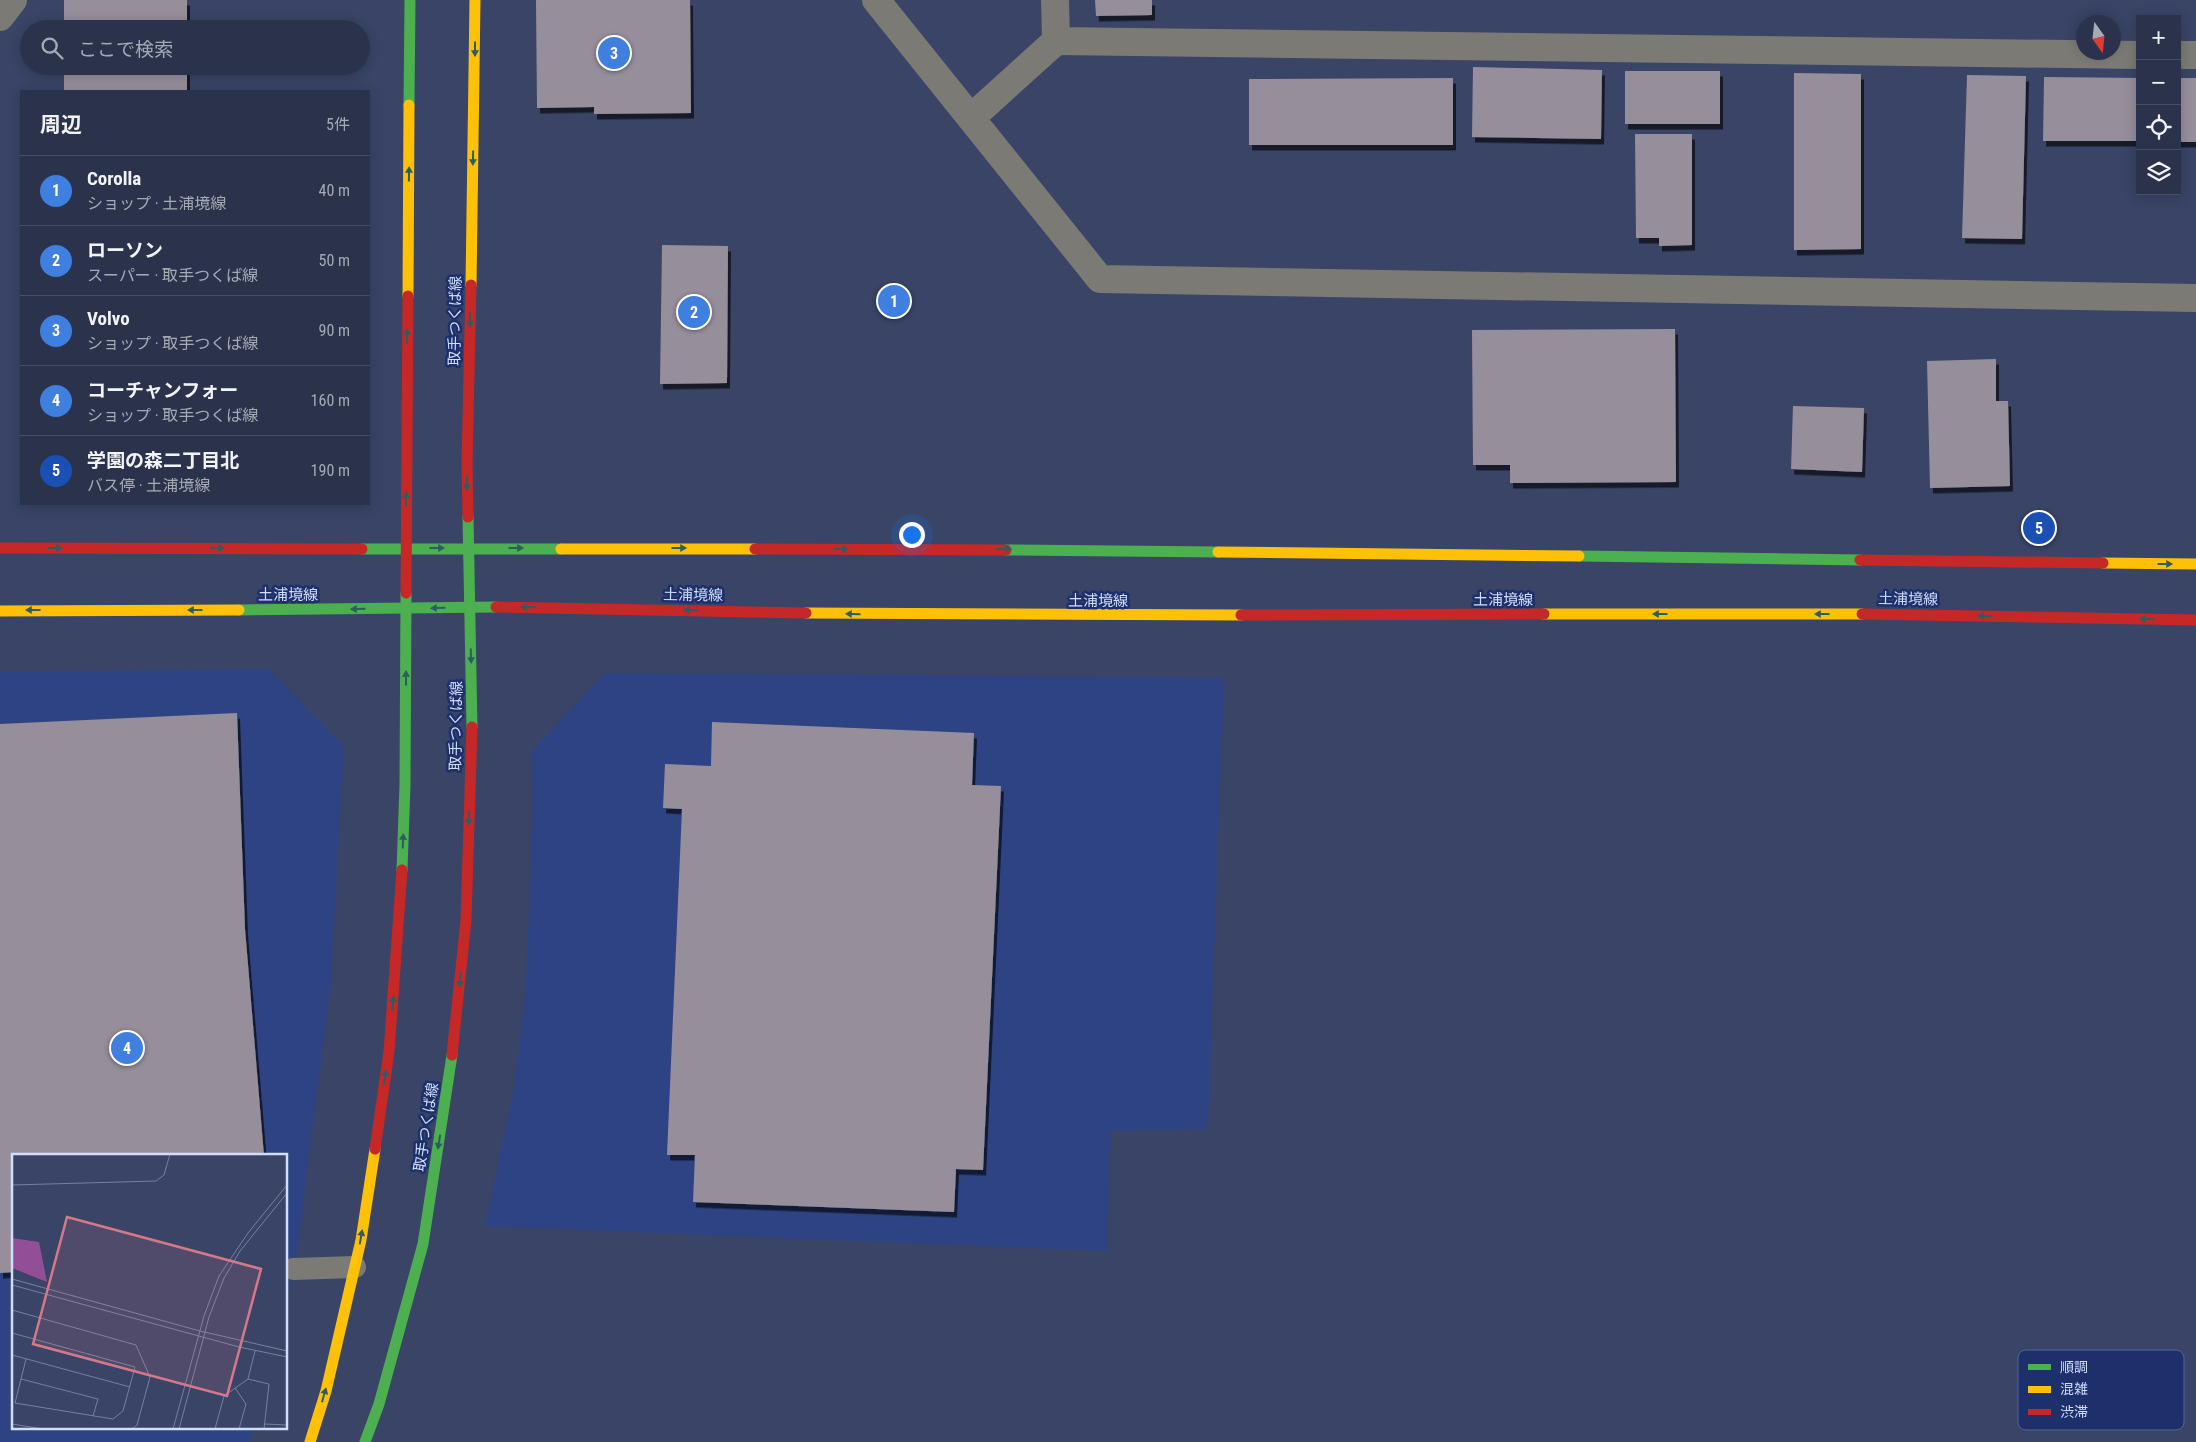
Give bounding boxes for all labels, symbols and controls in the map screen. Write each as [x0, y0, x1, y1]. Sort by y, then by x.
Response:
north arrow [2076, 15, 2121, 60]
map controls [2136, 15, 2181, 195]
button: + [2136, 15, 2181, 60]
search box [20, 20, 370, 75]
icon: search [38, 34, 66, 62]
pin: 3 [598, 34, 630, 72]
text: ここで検索 [78, 38, 173, 61]
one-way arrow [471, 41, 479, 57]
button: − [2136, 60, 2181, 105]
button: locate [2136, 105, 2181, 150]
text: 周辺 [40, 113, 82, 137]
text: 5件 [326, 115, 350, 134]
one-way arrow [469, 150, 477, 166]
button: layers [2136, 150, 2181, 195]
one-way arrow [405, 166, 413, 182]
text: Corolla [87, 167, 141, 190]
text: 1 [52, 181, 60, 200]
text: 40 m [318, 181, 350, 200]
text: ショップ · 土浦境線 [87, 194, 226, 213]
text: ローソン [87, 239, 163, 262]
text: 2 [52, 251, 60, 270]
text: 50 m [318, 251, 350, 270]
text: スーパー · 取手つくば線 [87, 266, 258, 285]
street label: 取手つくば線 [445, 276, 465, 366]
pin: 1 [878, 282, 910, 320]
pin: 2 [678, 293, 710, 331]
text: Volvo [87, 307, 130, 330]
one-way arrow [466, 313, 474, 329]
text: 3 [52, 321, 60, 340]
text: 90 m [318, 321, 350, 340]
one-way arrow [403, 328, 411, 344]
text: ショップ · 取手つくば線 [87, 334, 258, 353]
text: コーチャンフォー [87, 379, 238, 402]
text: 4 [52, 391, 60, 410]
text: 160 m [311, 391, 350, 410]
text: ショップ · 取手つくば線 [87, 406, 258, 425]
text: 学園の森二丁目北 [87, 449, 239, 472]
text: 5 [52, 461, 60, 480]
text: 190 m [311, 461, 350, 480]
one-way arrow [463, 475, 471, 491]
text: バス停 · 土浦境線 [87, 476, 210, 495]
one-way arrow [402, 490, 410, 506]
pin: 5 [2023, 509, 2055, 547]
your location [899, 522, 925, 548]
one-way arrow [47, 544, 63, 552]
one-way arrow [209, 544, 225, 552]
one-way arrow [429, 544, 445, 552]
one-way arrow [509, 544, 525, 552]
one-way arrow [671, 544, 687, 552]
one-way arrow [834, 545, 850, 553]
one-way arrow [996, 546, 1012, 554]
one-way arrow [2157, 560, 2173, 568]
street label: 土浦境線 [663, 585, 723, 605]
street label: 土浦境線 [258, 586, 318, 604]
street label: 土浦境線 [1878, 589, 1938, 609]
street label: 土浦境線 [1473, 591, 1533, 609]
street label: 土浦境線 [1068, 592, 1128, 610]
one-way arrow [520, 603, 536, 611]
one-way arrow [430, 604, 446, 612]
one-way arrow [349, 605, 365, 613]
one-way arrow [24, 606, 40, 614]
one-way arrow [187, 606, 203, 614]
one-way arrow [682, 606, 698, 614]
one-way arrow [845, 610, 861, 618]
one-way arrow [1652, 610, 1668, 618]
one-way arrow [1814, 610, 1830, 618]
one-way arrow [1977, 611, 1993, 619]
one-way arrow [2139, 615, 2155, 623]
one-way arrow [468, 648, 476, 664]
one-way arrow [402, 670, 410, 686]
street label: 取手つくば線 [446, 681, 466, 771]
one-way arrow [465, 811, 473, 827]
one-way arrow [399, 833, 407, 849]
one-way arrow [456, 973, 464, 989]
one-way arrow [389, 995, 397, 1011]
pin: 4 [111, 1029, 143, 1067]
one-way arrow [382, 1068, 390, 1084]
street label: 取手つくば線 [410, 1081, 442, 1173]
one-way arrow [434, 1134, 442, 1150]
inset map [12, 1154, 288, 1430]
one-way arrow [358, 1229, 366, 1245]
legend [2018, 1350, 2184, 1430]
text: 順調 [2060, 1359, 2088, 1375]
text: 混雑 [2060, 1381, 2088, 1397]
one-way arrow [321, 1388, 329, 1403]
text: 渋滞 [2060, 1404, 2088, 1420]

